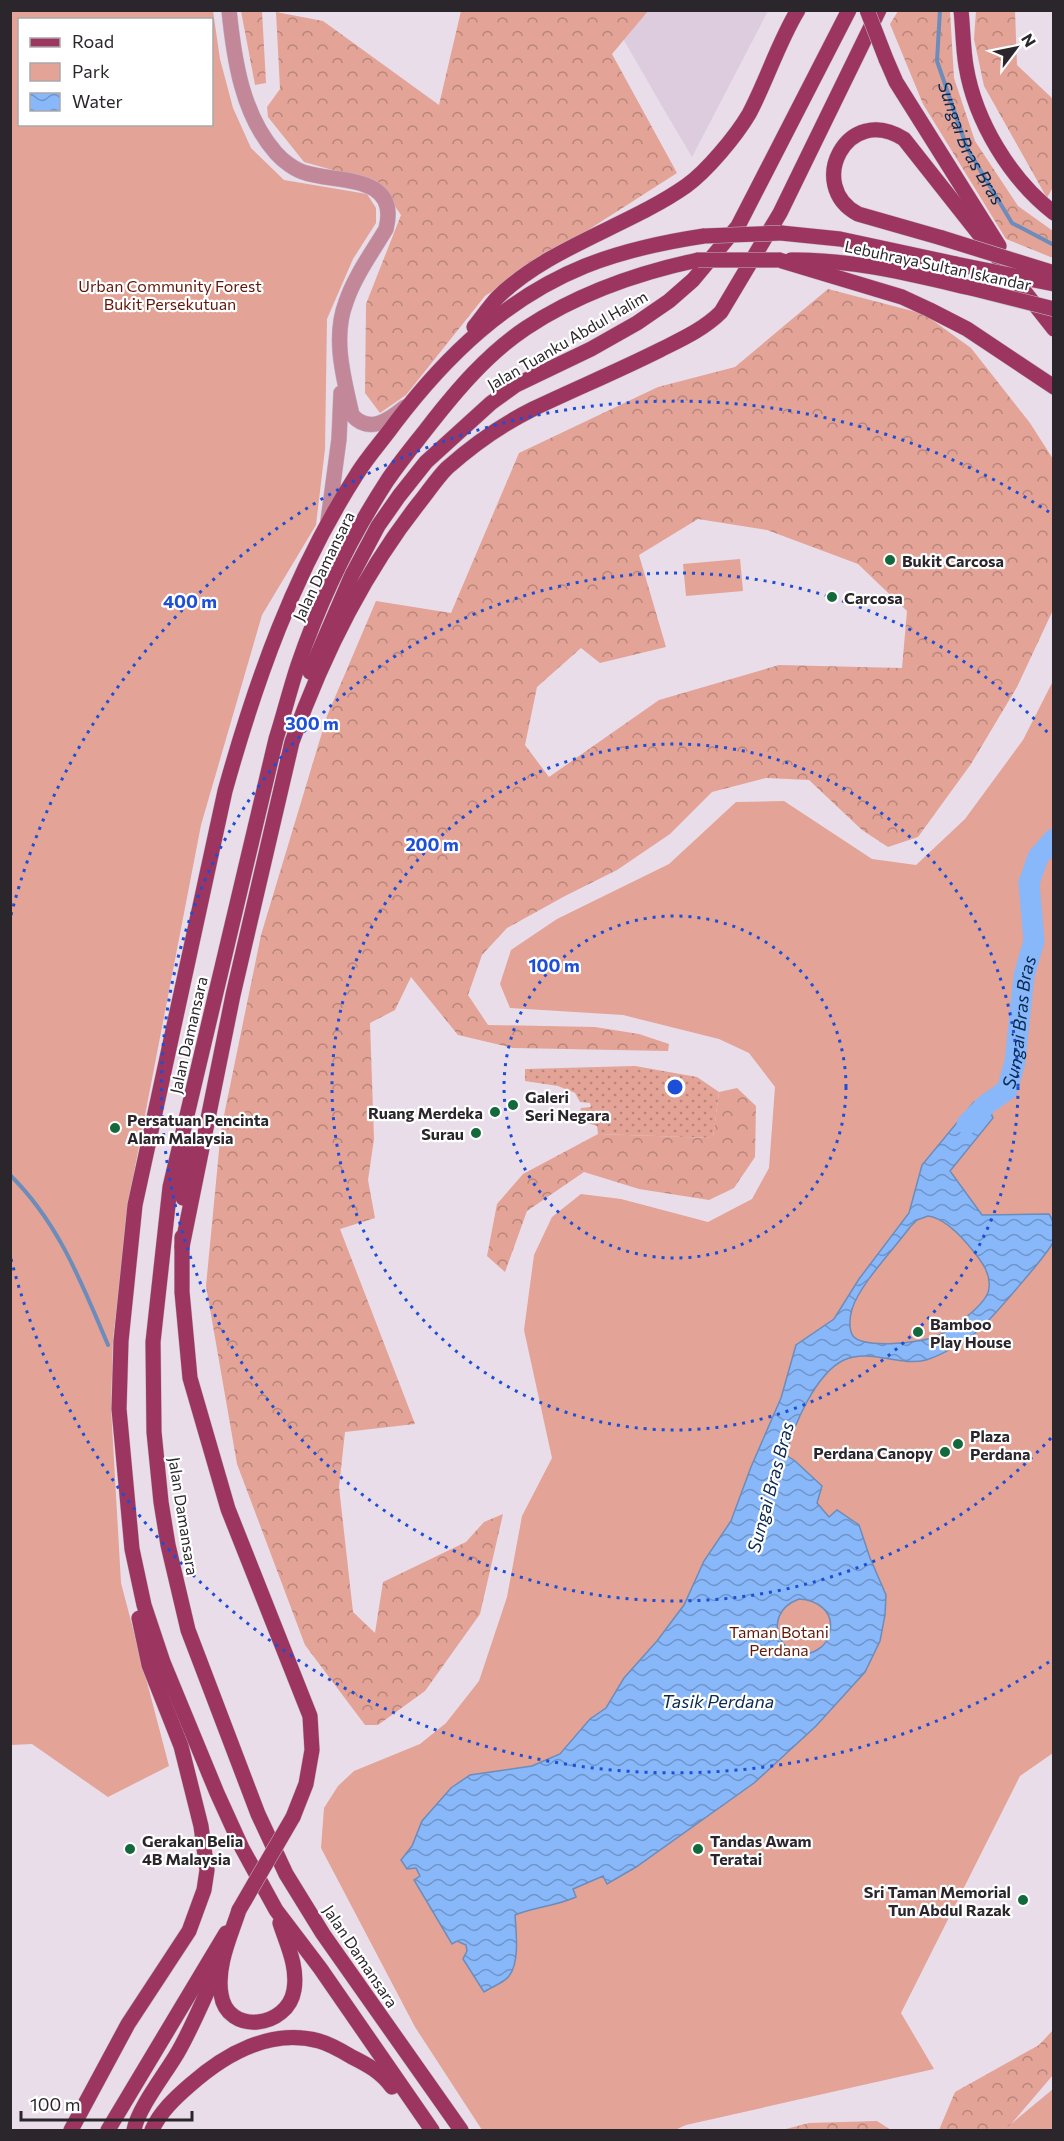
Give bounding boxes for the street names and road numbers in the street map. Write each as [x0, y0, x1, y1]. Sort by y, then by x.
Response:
street label: Lebuhraya Sultan Iskandar [843, 236, 1034, 294]
street label: Jalan Tuanku Abdul Halim [483, 286, 651, 394]
street label: Jalan Damansara [288, 508, 358, 624]
street label: Jalan Damansara [165, 975, 211, 1095]
street label: Jalan Damansara [165, 1455, 203, 1577]
street label: Jalan Damansara [320, 1901, 402, 2011]

